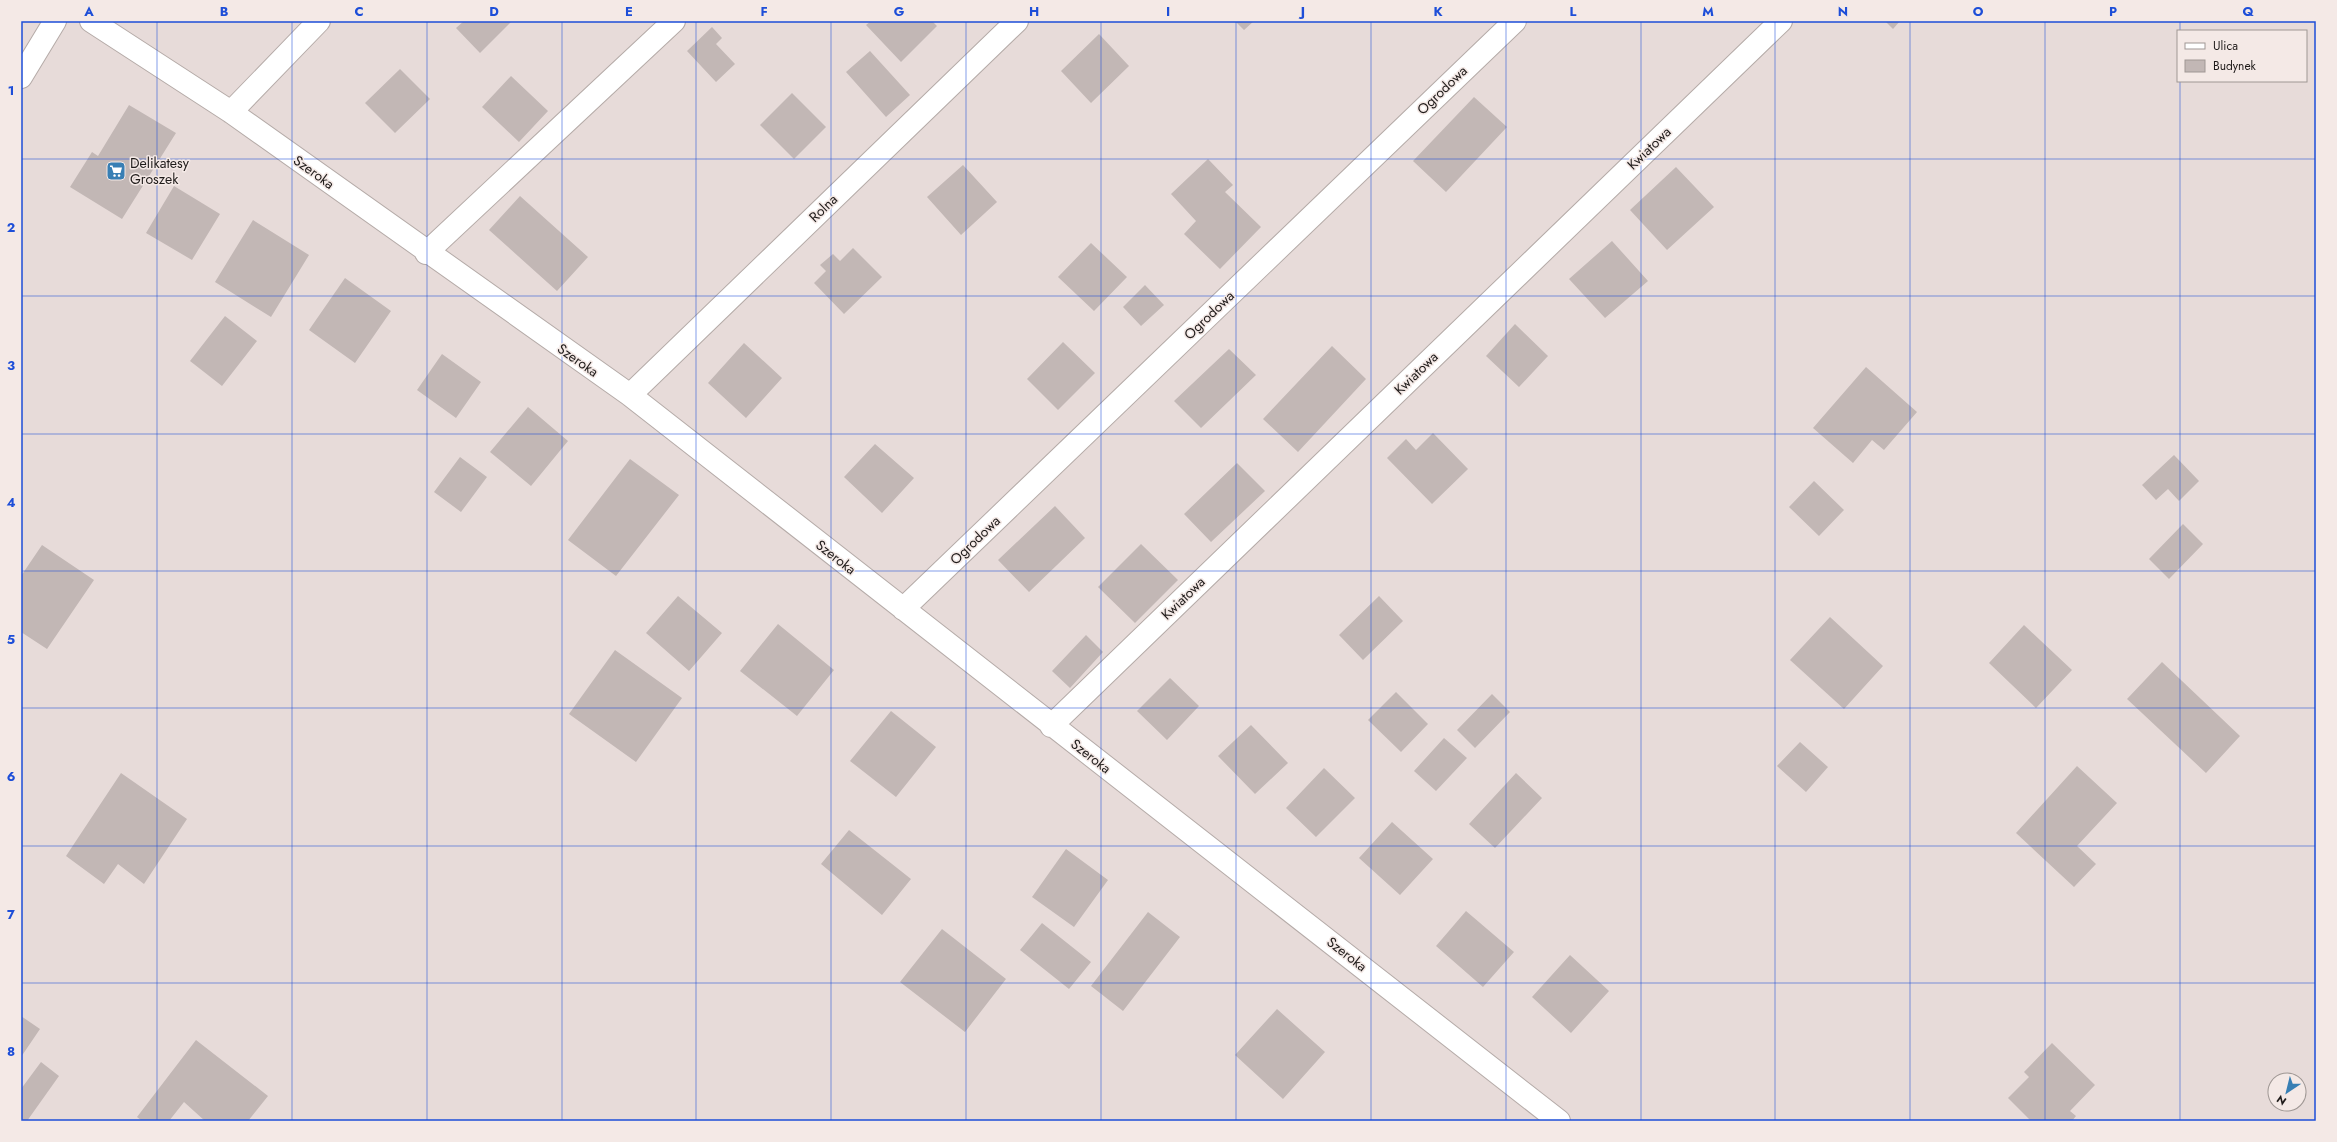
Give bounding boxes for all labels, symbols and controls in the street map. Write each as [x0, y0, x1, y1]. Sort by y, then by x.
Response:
text: A [83, 2, 94, 21]
text: B [220, 2, 229, 21]
text: C [354, 2, 364, 21]
text: D [489, 2, 499, 21]
text: E [625, 2, 633, 21]
text: F [760, 2, 768, 21]
text: G [894, 2, 905, 21]
text: H [1029, 2, 1039, 21]
text: I [1166, 2, 1170, 21]
text: J [1298, 2, 1305, 21]
text: K [1433, 2, 1443, 21]
text: L [1570, 2, 1577, 21]
text: M [1702, 2, 1714, 21]
text: N [1838, 2, 1848, 21]
text: O [1973, 2, 1984, 21]
text: P [2109, 2, 2117, 21]
text: Q [2242, 2, 2254, 21]
legend [2177, 30, 2307, 82]
text: Ulica [2213, 37, 2238, 55]
text: Budynek [2213, 57, 2257, 75]
street label: Ogrodowa [1412, 61, 1472, 119]
text: 1 [8, 81, 14, 100]
street label: Kwiatowa [1623, 122, 1675, 174]
street label: Szeroka [289, 150, 339, 194]
place label: Delikatesy Groszek [130, 153, 190, 189]
supermarket icon: Delikatesy Groszek [105, 160, 127, 182]
street label: Rolna [804, 189, 842, 227]
text: 2 [7, 218, 15, 237]
street label: Ogrodowa [1179, 286, 1239, 344]
street label: Szeroka [553, 339, 603, 381]
street label: Kwiatowa [1390, 347, 1442, 399]
text: 3 [7, 356, 15, 375]
text: 4 [6, 493, 16, 512]
street label: Ogrodowa [945, 511, 1005, 569]
street label: Szeroka [812, 535, 860, 579]
street label: Kwiatowa [1157, 572, 1209, 624]
text: 5 [7, 630, 15, 649]
street label: Szeroka [1067, 734, 1115, 778]
text: 6 [7, 767, 16, 786]
text: 7 [7, 905, 15, 924]
street label: Szeroka [1323, 932, 1371, 976]
text: 8 [7, 1042, 15, 1061]
north arrow [2267, 1072, 2307, 1112]
text: N [2273, 1091, 2289, 1109]

